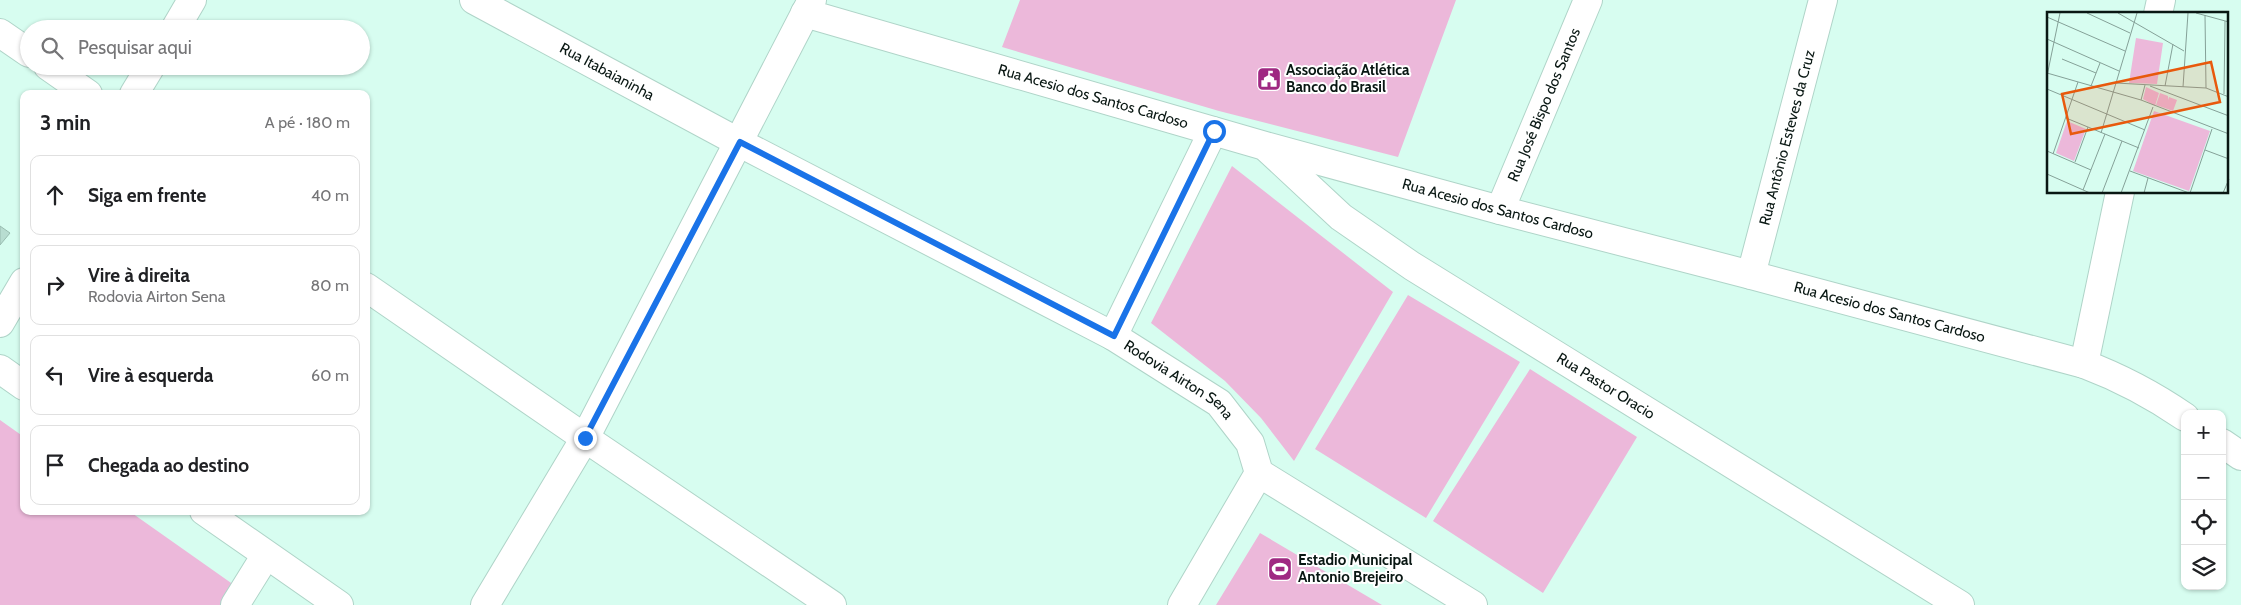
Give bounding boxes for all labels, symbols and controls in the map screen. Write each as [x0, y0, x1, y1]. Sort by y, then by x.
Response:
inset map [2047, 12, 2228, 194]
search box [20, 20, 370, 75]
street label: Rua José Bispo dos Santos [1504, 25, 1584, 184]
icon: search [38, 34, 66, 62]
text: Pesquisar aqui [78, 36, 192, 59]
street label: Rua Itabaianinha [557, 39, 658, 105]
street label: Rua Antônio Esteves da Cruz [1755, 48, 1819, 227]
street label: Rua Acesio dos Santos Cardoso [996, 60, 1190, 132]
place label: Associação Atlética Banco do Brasil [1286, 61, 1410, 96]
public building icon: Associação Atlética Banco do Brasil [1256, 66, 1282, 92]
text: 3 min [40, 110, 91, 135]
text: A pé · 180 m [265, 113, 350, 132]
route start [1203, 120, 1226, 143]
street label: Rua Acesio dos Santos Cardoso [1400, 175, 1595, 243]
icon: ahead [41, 181, 69, 209]
text: Siga em frente [88, 184, 206, 207]
text: 40 m [311, 186, 349, 205]
text: Vire à direita [88, 264, 190, 287]
icon: right [41, 271, 69, 299]
text: 80 m [311, 276, 349, 295]
street label: Rua Acesio dos Santos Cardoso [1792, 278, 1987, 346]
text: Rodovia Airton Sena [88, 287, 225, 306]
street label: Rodovia Airton Sena [1121, 336, 1238, 423]
street label: Rua Pastor Oracio [1553, 349, 1658, 423]
icon: left [41, 361, 69, 389]
text: Vire à esquerda [88, 364, 214, 387]
text: 60 m [311, 366, 349, 385]
map controls [2181, 410, 2226, 590]
button: + [2181, 410, 2226, 455]
route end [574, 427, 597, 450]
icon: arrive [41, 451, 69, 479]
text: Chegada ao destino [88, 454, 249, 477]
button: − [2181, 455, 2226, 500]
button: locate [2181, 500, 2226, 545]
button: layers [2181, 545, 2226, 590]
place label: Estadio Municipal Antonio Brejeiro [1298, 551, 1413, 586]
sports icon: Estadio Municipal Antonio Brejeiro [1267, 556, 1293, 582]

